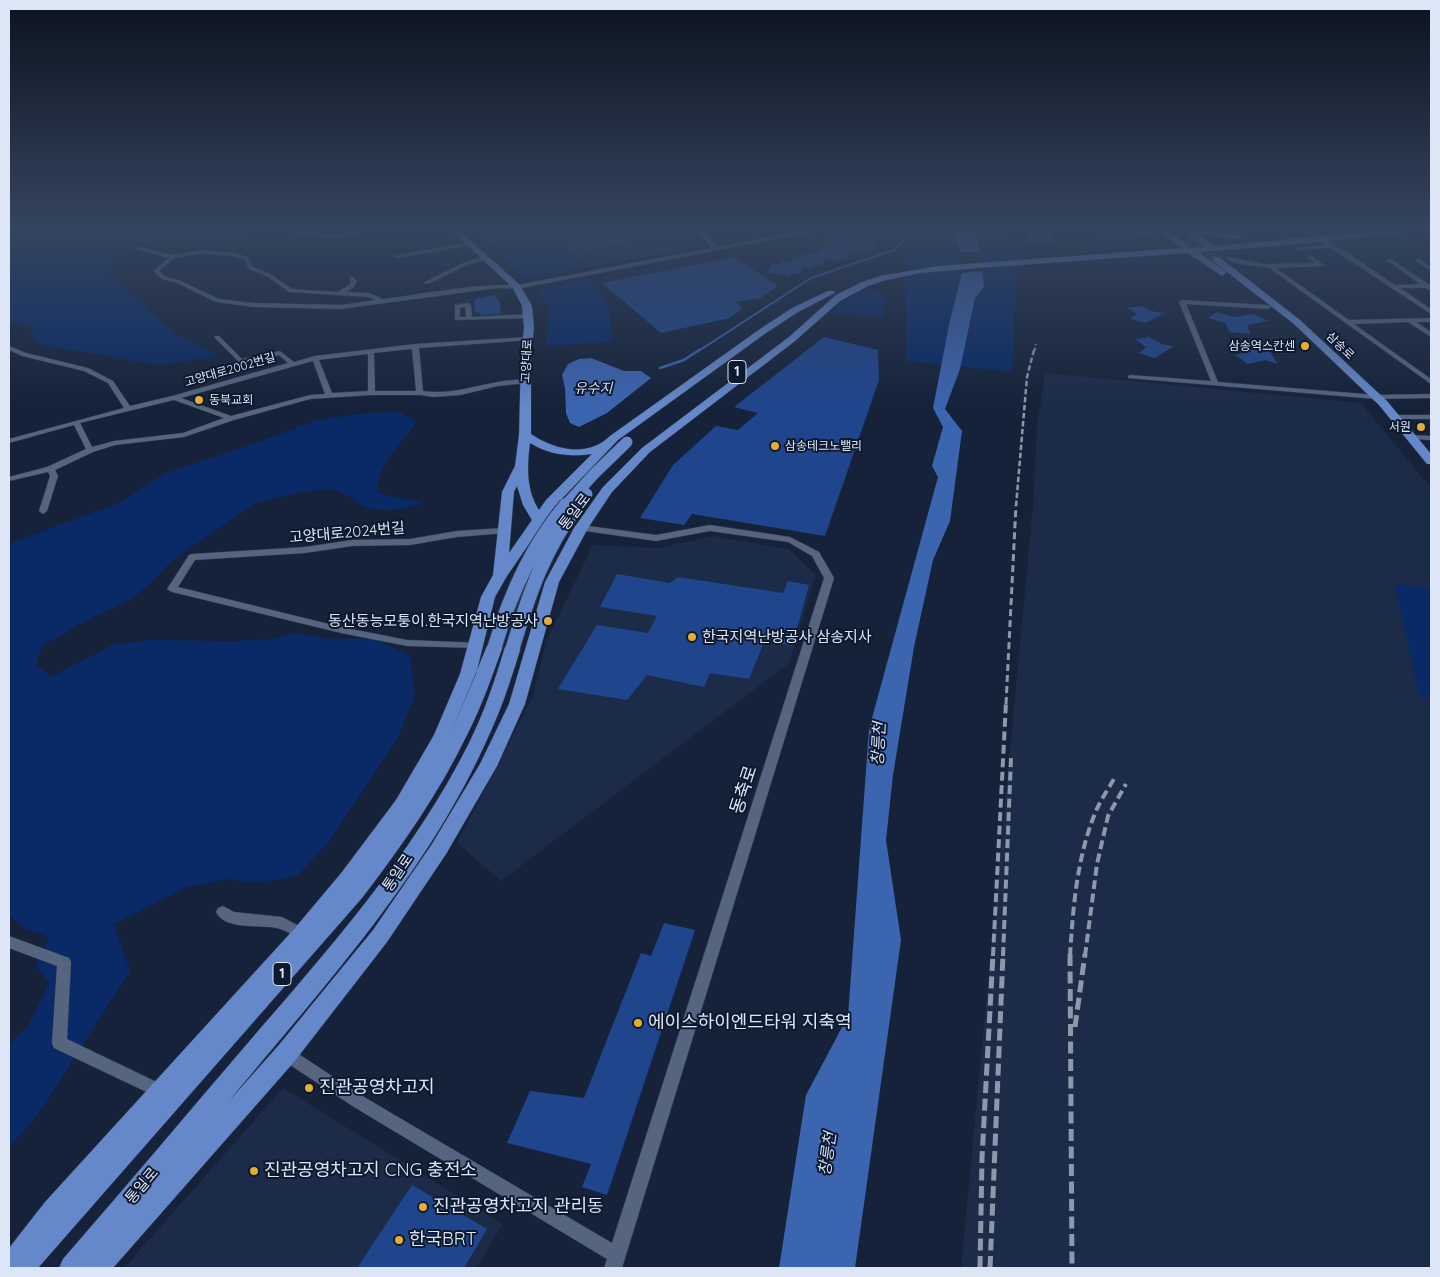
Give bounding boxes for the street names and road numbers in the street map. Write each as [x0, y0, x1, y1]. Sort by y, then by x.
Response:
street label: 삼송로 [1323, 329, 1357, 363]
street label: 고양대로 [519, 339, 535, 383]
street label: 고양대로2002번길 [183, 350, 277, 390]
road number: 1 [728, 361, 746, 384]
street label: 통일로 [555, 490, 595, 534]
street label: 고양대로2024번길 [288, 519, 406, 547]
street label: 동축로 [726, 763, 762, 817]
street label: 통일로 [379, 851, 417, 895]
road number: 1 [273, 962, 291, 986]
street label: 통일로 [122, 1164, 162, 1208]

